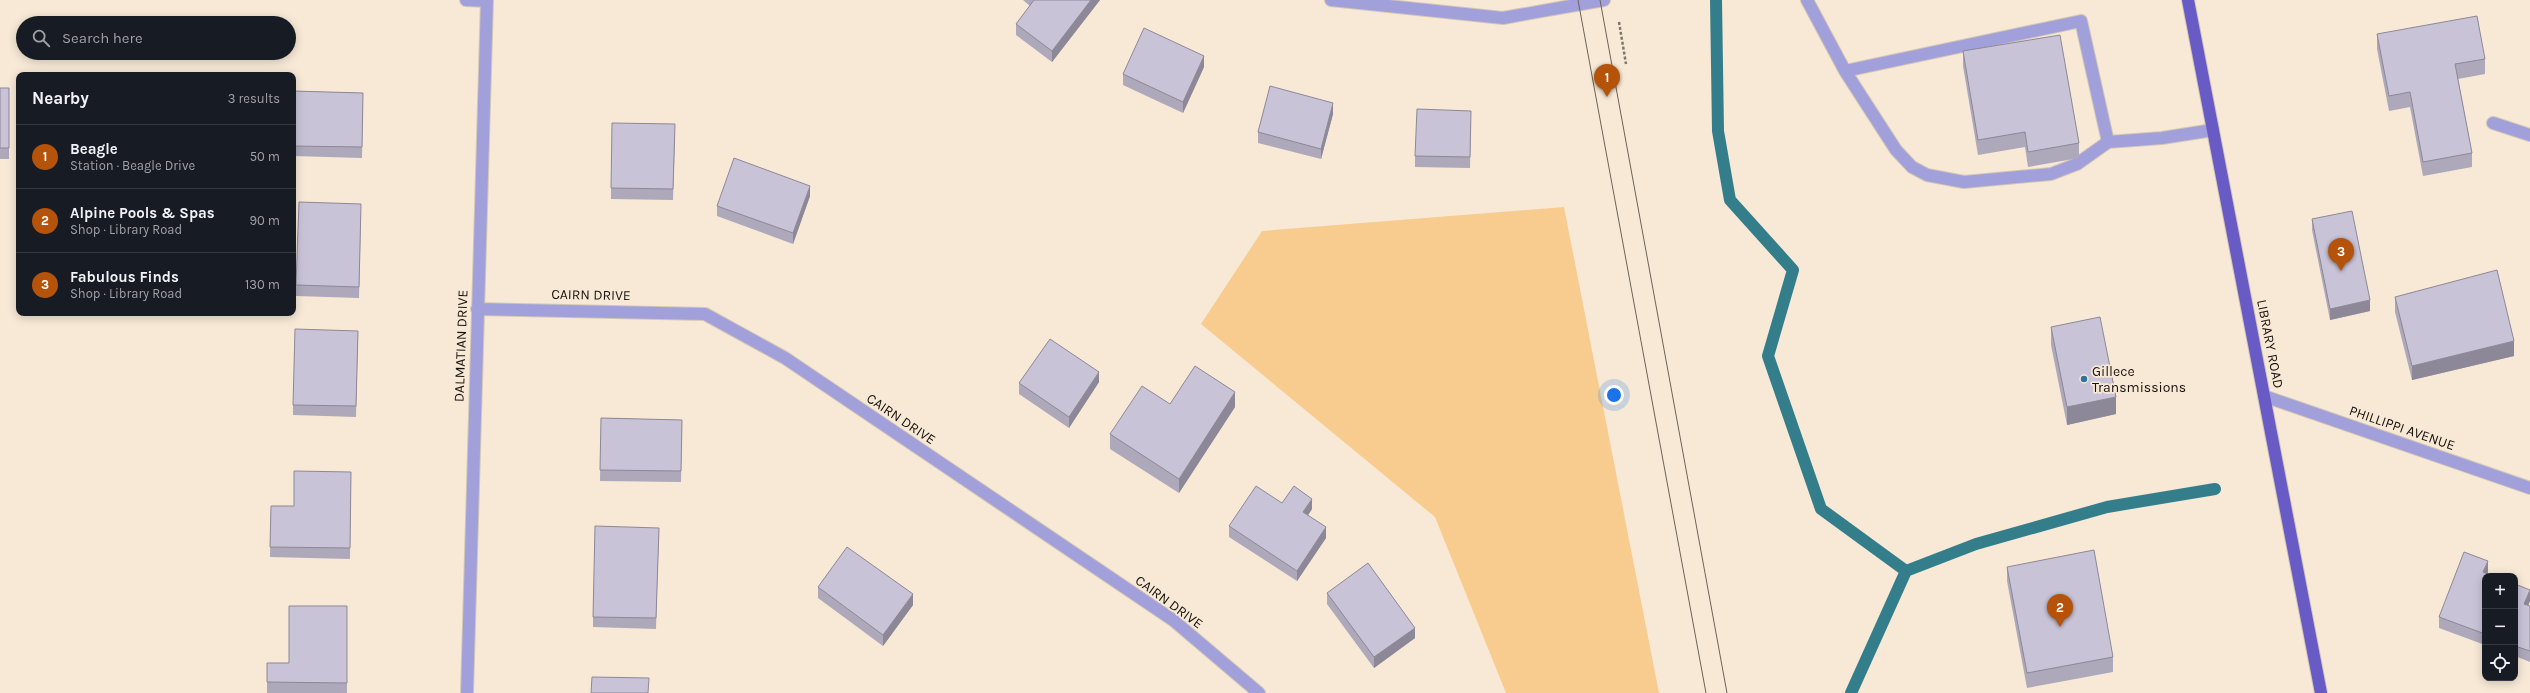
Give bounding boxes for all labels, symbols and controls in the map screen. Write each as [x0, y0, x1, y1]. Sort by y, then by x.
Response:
search box [16, 16, 296, 60]
icon: search [30, 27, 52, 49]
text: Search here [62, 29, 143, 47]
pin: 1 [1594, 64, 1620, 97]
text: Nearby [32, 88, 89, 108]
text: 3 results [228, 91, 280, 106]
text: Beagle [70, 140, 118, 158]
text: 1 [43, 149, 47, 164]
text: 50 m [250, 149, 280, 164]
text: Station · Beagle Drive [70, 158, 195, 173]
text: Alpine Pools & Spas [70, 204, 215, 222]
text: 2 [41, 213, 49, 228]
text: 90 m [249, 213, 280, 228]
text: Shop · Library Road [70, 222, 182, 237]
pin: 3 [2328, 238, 2354, 271]
text: Fabulous Finds [70, 268, 179, 286]
text: 3 [41, 277, 49, 292]
text: 130 m [245, 277, 280, 292]
text: Shop · Library Road [70, 286, 182, 301]
street label: CAIRN DRIVE [551, 286, 631, 304]
street label: DALMATIAN DRIVE [451, 289, 471, 403]
street label: LIBRARY ROAD [2253, 298, 2287, 390]
place label: Gillece Transmissions [2092, 363, 2186, 396]
marker: Gillece Transmissions [2079, 374, 2089, 384]
your location [1604, 385, 1624, 405]
street label: CAIRN DRIVE [863, 390, 939, 448]
street label: PHILLIPPI AVENUE [2347, 402, 2457, 454]
street label: CAIRN DRIVE [1132, 572, 1206, 632]
map controls [2482, 573, 2518, 681]
button: + [2482, 573, 2518, 609]
pin: 2 [2047, 594, 2073, 627]
button: − [2482, 609, 2518, 645]
button: locate [2482, 645, 2518, 681]

